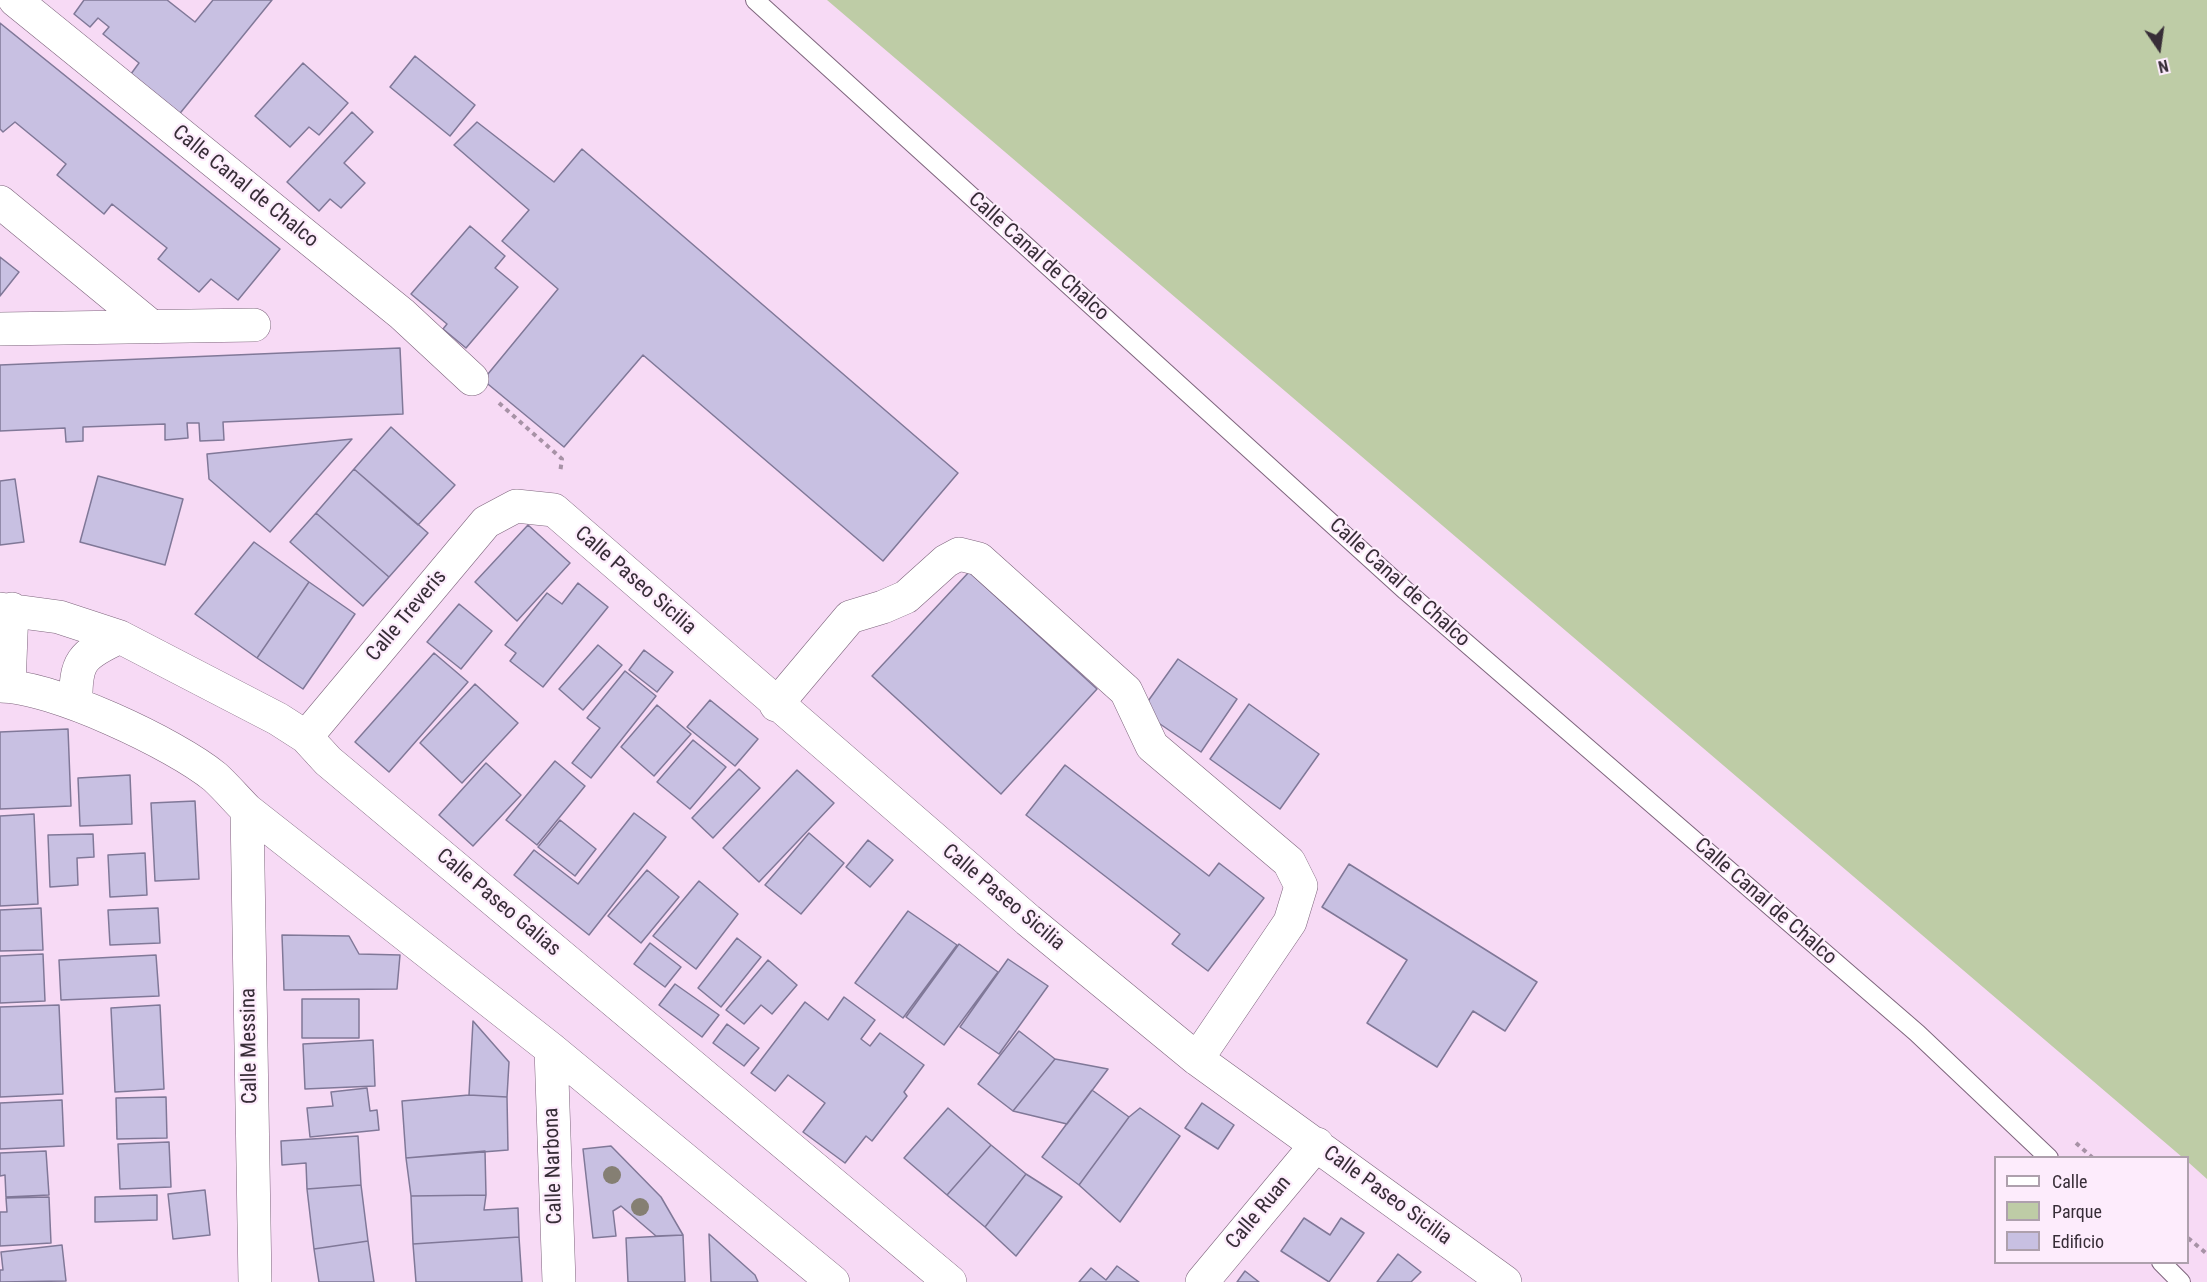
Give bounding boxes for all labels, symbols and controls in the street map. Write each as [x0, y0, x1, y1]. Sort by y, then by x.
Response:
north arrow [2129, 18, 2189, 78]
text: N [2156, 56, 2170, 76]
street label: Calle Canal de Chalco [167, 120, 323, 254]
street label: Calle Canal de Chalco [963, 187, 1113, 327]
street label: Calle Canal de Chalco [1324, 513, 1474, 653]
street label: Calle Paseo Sicilia [569, 521, 701, 641]
street label: Calle Treveris [361, 565, 453, 667]
street label: Calle Canal de Chalco [1689, 833, 1841, 971]
street label: Calle Paseo Sicilia [936, 839, 1070, 957]
street label: Calle Paseo Galias [431, 844, 565, 962]
street label: Calle Messina [236, 988, 264, 1104]
street label: Calle Narbona [539, 1107, 569, 1225]
street label: Calle Paseo Sicilia [1318, 1141, 1456, 1251]
legend [1994, 1156, 2189, 1264]
street label: Calle Ruan [1221, 1171, 1297, 1255]
text: Calle [2052, 1171, 2088, 1192]
text: Parque [2052, 1201, 2102, 1222]
text: Edificio [2052, 1231, 2104, 1252]

